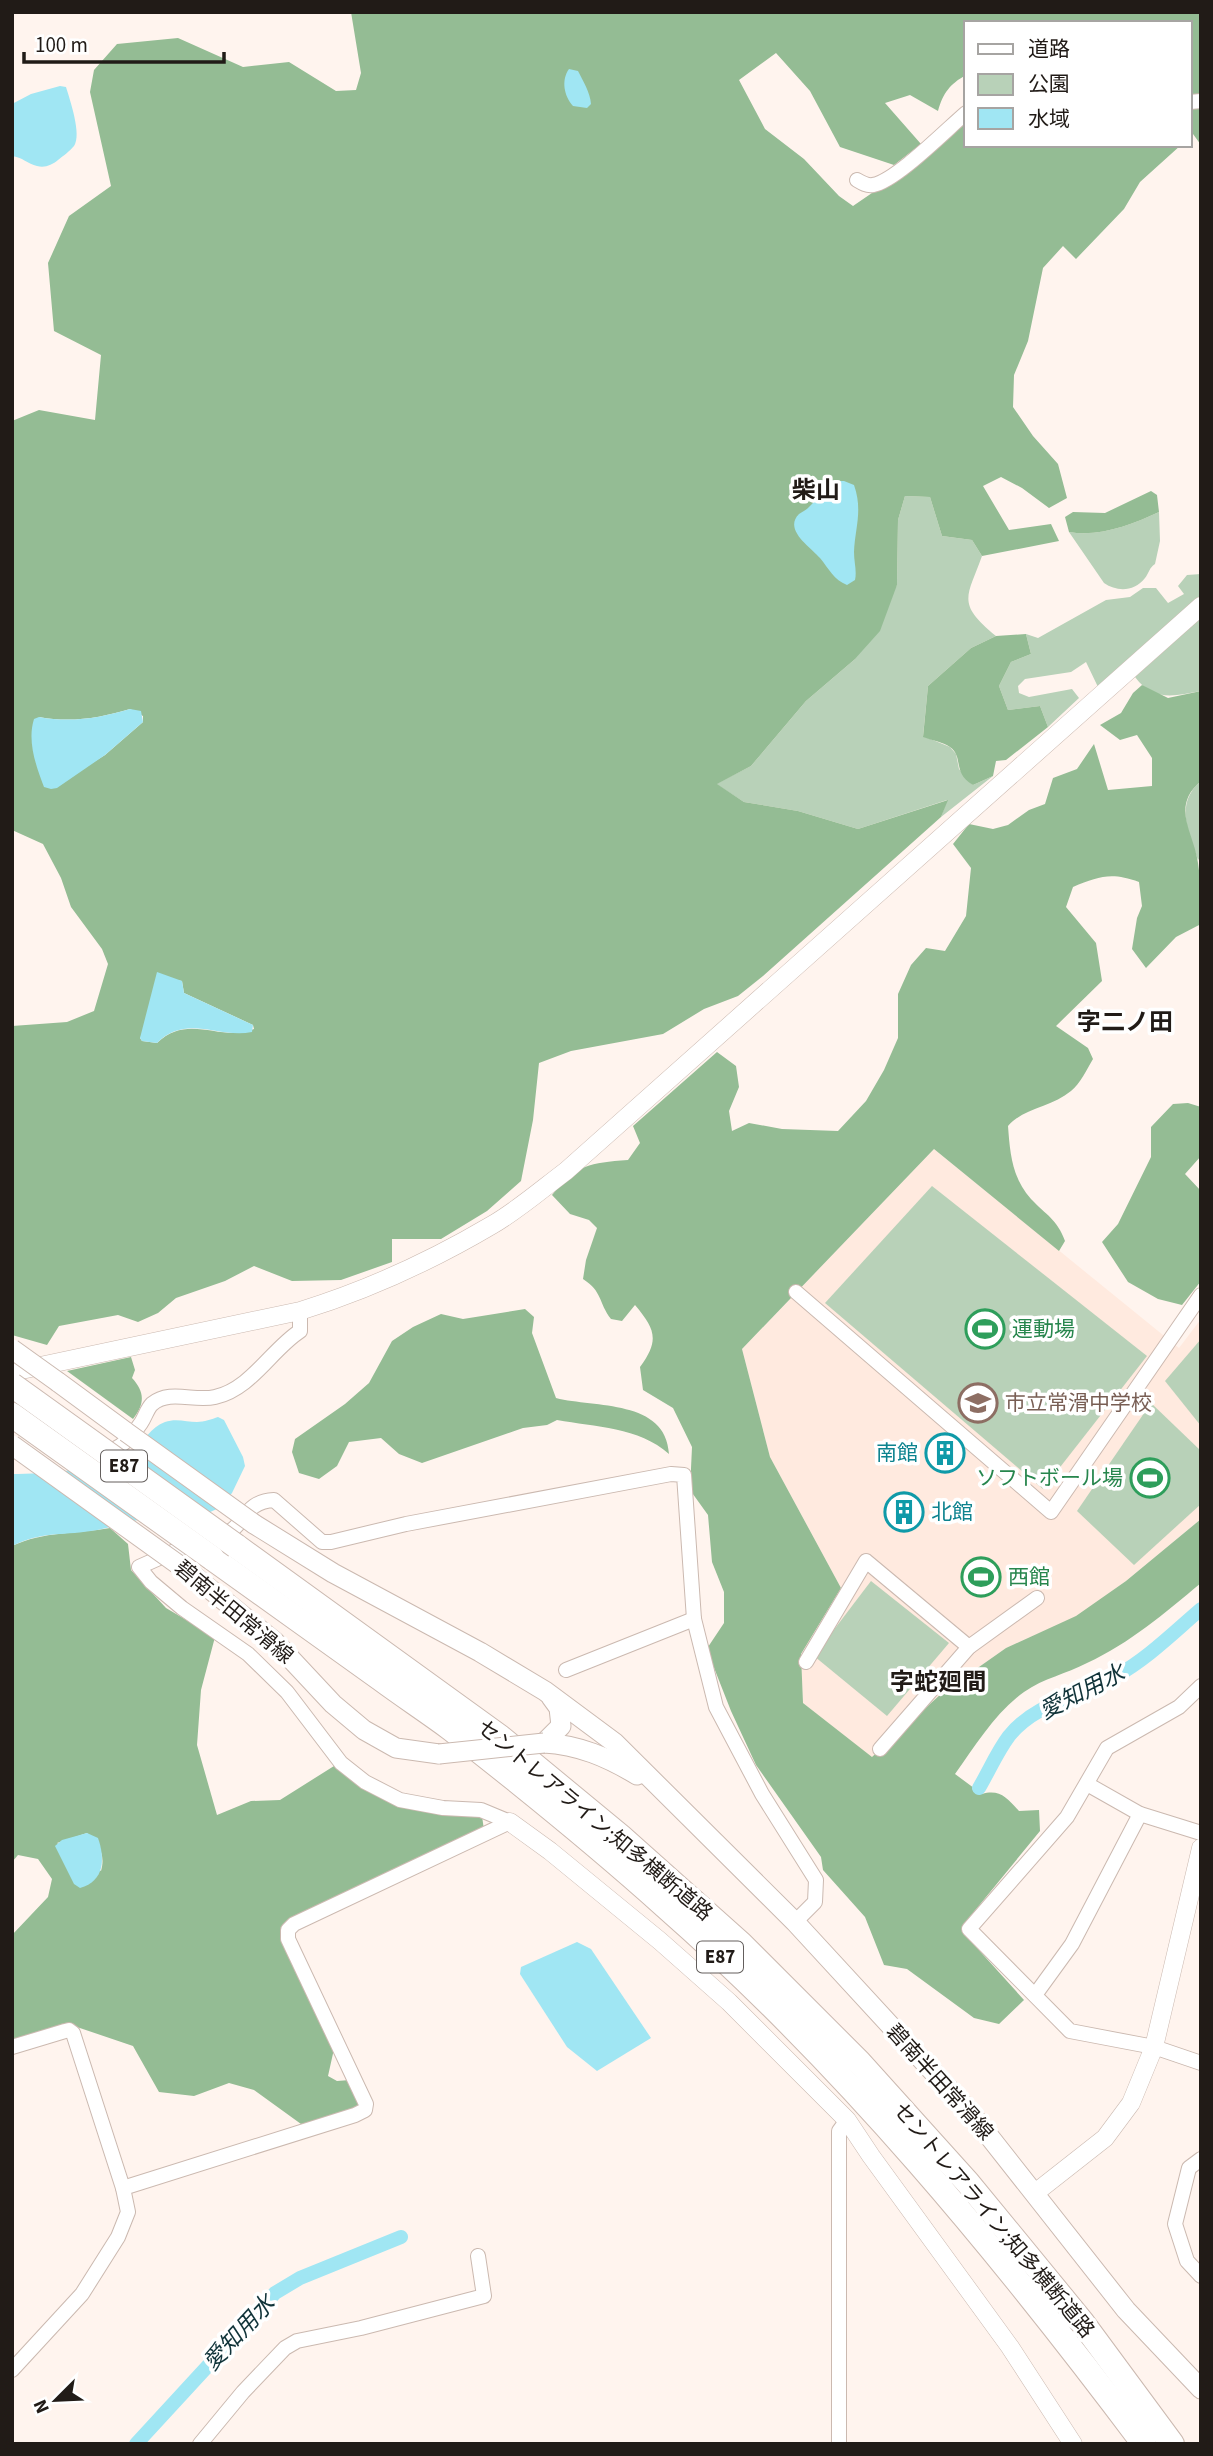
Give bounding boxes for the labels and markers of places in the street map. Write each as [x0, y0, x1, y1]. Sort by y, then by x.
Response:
sports icon: 運動場 [964, 1308, 1006, 1350]
place label: 運動場 [1012, 1314, 1075, 1344]
school or university icon: 市立常滑中学校 [957, 1382, 999, 1424]
place label: 市立常滑中学校 [1005, 1388, 1152, 1418]
building icon: 南館 [924, 1432, 966, 1474]
place label: 南館 [876, 1438, 918, 1468]
sports icon: ソフトボール場 [1129, 1457, 1171, 1499]
place label: ソフトボール場 [976, 1463, 1123, 1493]
building icon: 北館 [883, 1491, 925, 1533]
place label: 北館 [931, 1497, 973, 1527]
sports icon: 西館 [960, 1556, 1002, 1598]
place label: 西館 [1008, 1562, 1050, 1592]

